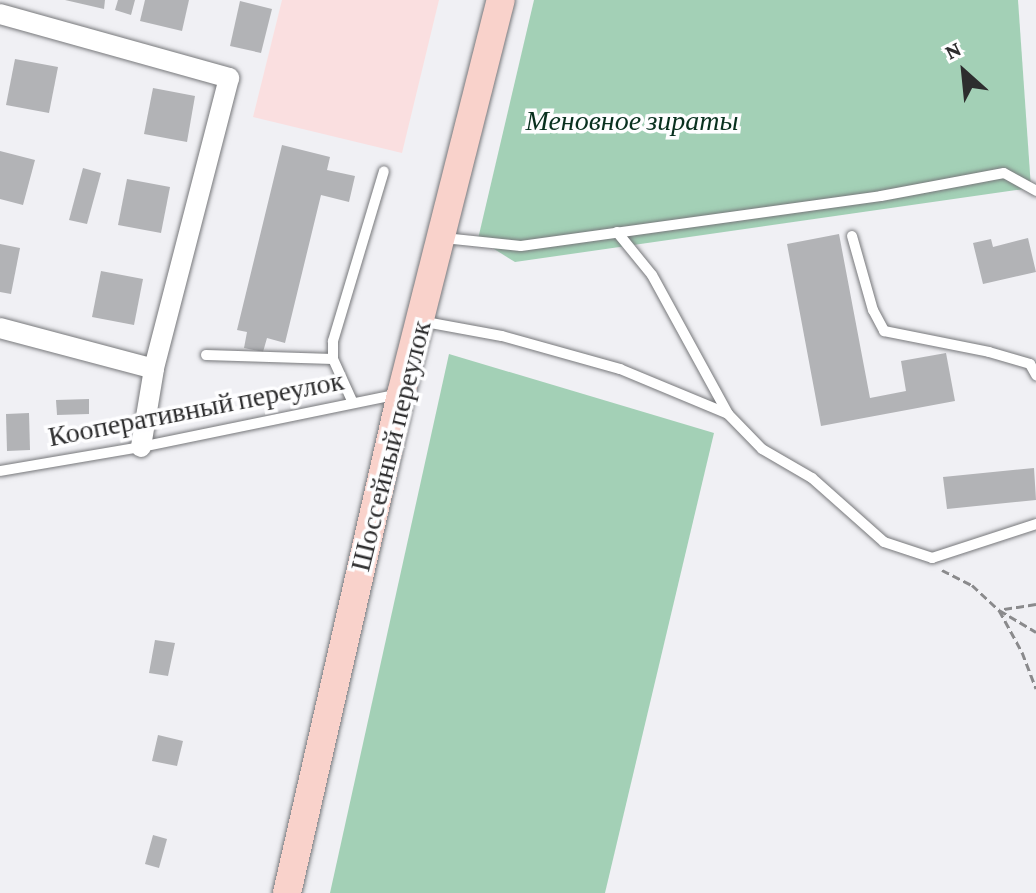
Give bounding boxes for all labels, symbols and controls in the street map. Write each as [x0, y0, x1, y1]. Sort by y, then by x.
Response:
north arrow [924, 32, 1004, 112]
text: N [941, 36, 965, 65]
park label: Меновное зираты [525, 104, 739, 138]
street label: Шоссейный переулок [344, 317, 438, 575]
street label: Кооперативный переулок [45, 364, 347, 454]

